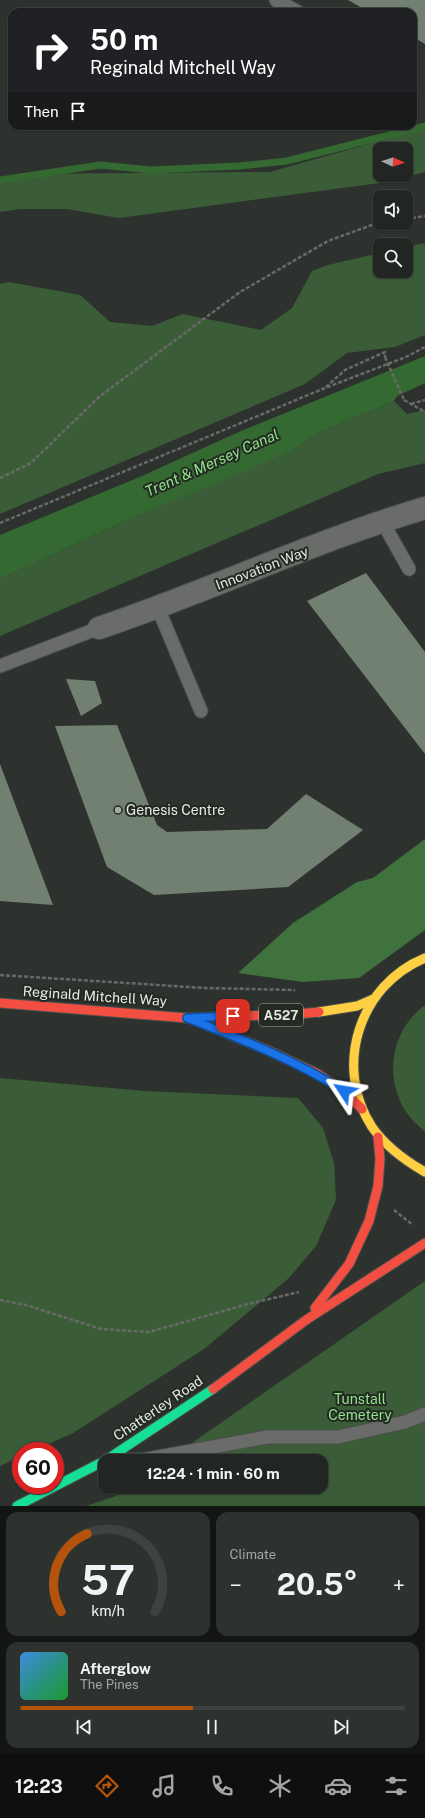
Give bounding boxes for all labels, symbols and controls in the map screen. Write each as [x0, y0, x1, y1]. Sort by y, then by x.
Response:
text: 50 m [90, 23, 158, 56]
icon: right [24, 24, 76, 76]
text: Reginald Mitchell Way [90, 57, 276, 78]
icon: arrive [67, 100, 89, 122]
text: Then [24, 103, 59, 120]
north arrow [373, 142, 413, 182]
map controls [373, 142, 413, 278]
button: sound [373, 190, 413, 230]
button: search [373, 238, 413, 278]
water label: Trent & Mersey Canal [142, 425, 281, 500]
street label: Innovation Way [213, 543, 311, 593]
place label: Genesis Centre [126, 802, 225, 818]
marker: Genesis Centre [113, 805, 123, 815]
street label: Reginald Mitchell Way [22, 983, 168, 1009]
pin [216, 999, 250, 1033]
road number: A527 [259, 1004, 303, 1026]
icon: arrive [222, 1005, 244, 1027]
position arrow [323, 1070, 365, 1112]
street label: Chatterley Road [110, 1372, 206, 1444]
park label: Tunstall Cemetery [328, 1391, 392, 1423]
speed limit sign: 60 [12, 1442, 64, 1494]
text: 12:24 · 1 min · 60 m [146, 1465, 280, 1482]
text: Climate [230, 1547, 276, 1562]
text: 57 [81, 1555, 135, 1604]
text: 20.5° [277, 1566, 358, 1602]
text: − [230, 1572, 242, 1598]
text: + [393, 1572, 405, 1598]
text: km/h [91, 1602, 125, 1619]
text: Afterglow [80, 1660, 151, 1677]
text: The Pines [80, 1677, 139, 1692]
icon: previous [73, 1716, 95, 1738]
icon: pause [201, 1716, 223, 1738]
icon: next [330, 1716, 352, 1738]
icon: directions [93, 1772, 121, 1800]
icon: music [150, 1772, 178, 1800]
icon: phone [208, 1772, 236, 1800]
icon: climate [266, 1772, 294, 1800]
icon: car [324, 1772, 352, 1800]
icon: filters [382, 1772, 410, 1800]
text: 12:23 [15, 1776, 63, 1797]

